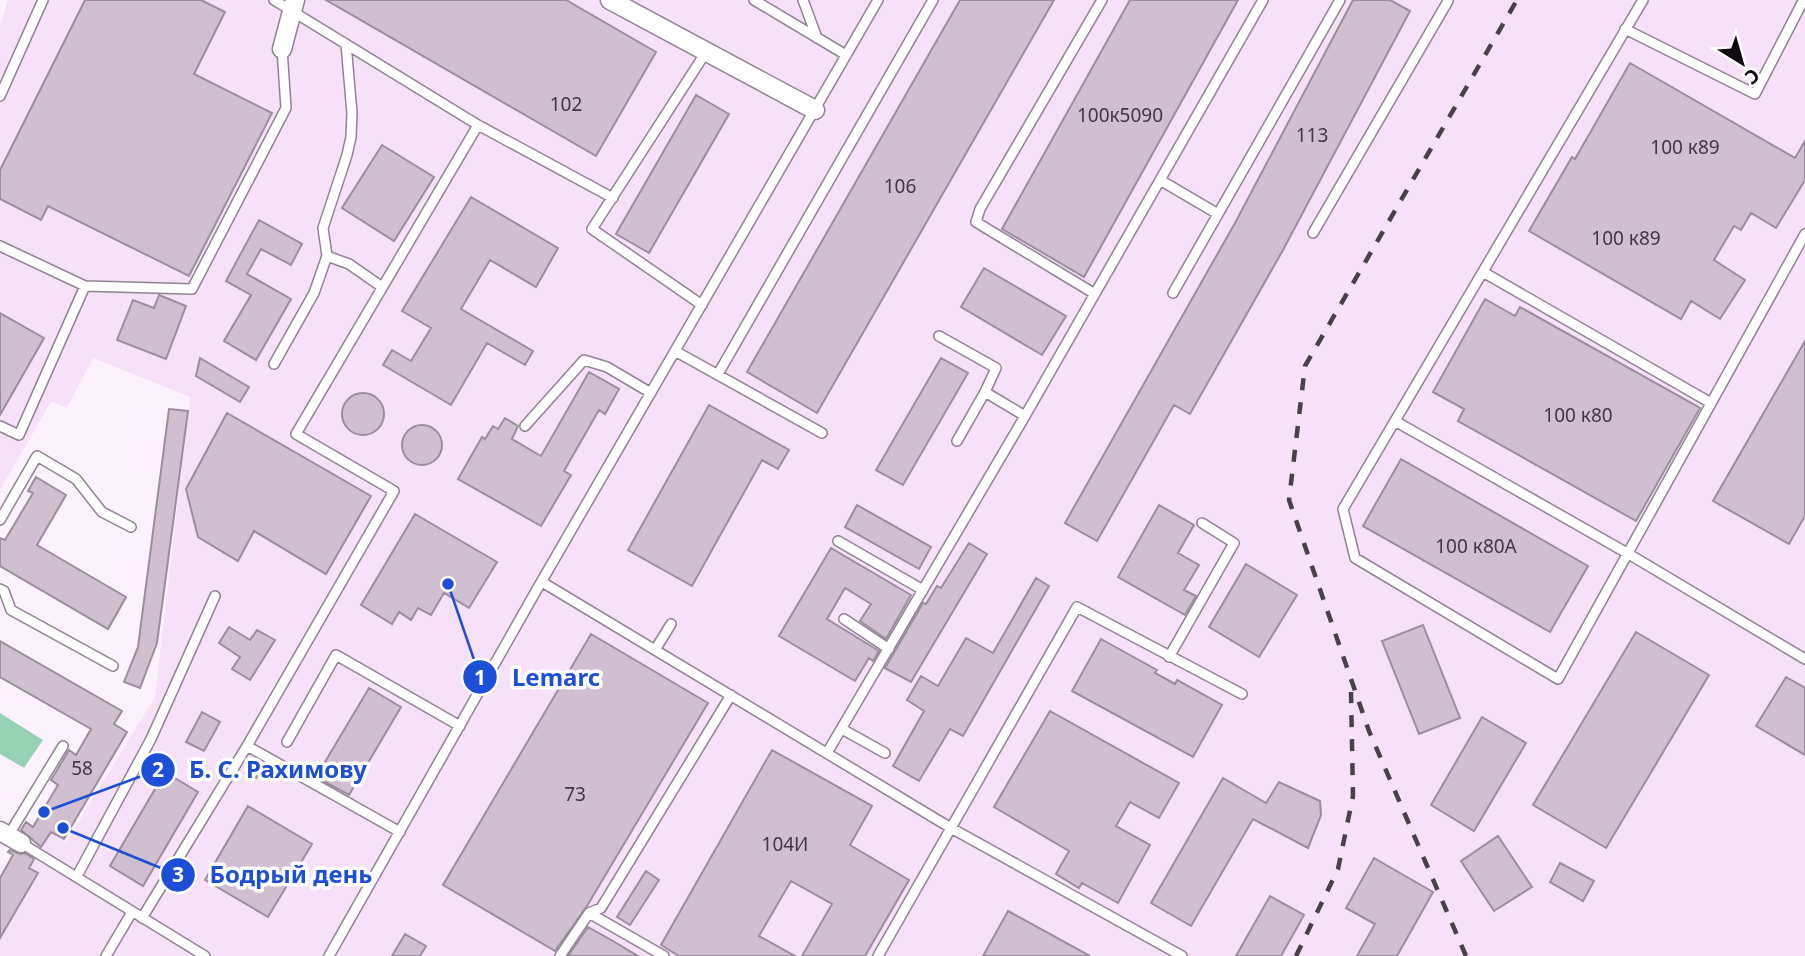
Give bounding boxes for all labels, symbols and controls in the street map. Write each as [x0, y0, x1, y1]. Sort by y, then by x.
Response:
north arrow [1707, 28, 1777, 98]
text: С [1740, 63, 1765, 91]
house number: 102 [550, 91, 582, 117]
house number: 100к5090 [1077, 102, 1163, 128]
house number: 113 [1296, 122, 1328, 148]
house number: 100 к89 [1650, 134, 1720, 160]
house number: 106 [884, 173, 916, 199]
house number: 100 к89 [1591, 225, 1661, 251]
house number: 100 к80 [1543, 402, 1613, 428]
house number: 100 к80А [1435, 533, 1518, 559]
callout: Lemarc [463, 655, 614, 700]
text: Lemarc [512, 660, 600, 693]
text: 1 [474, 663, 486, 691]
callout: Б. С. Рахимову [140, 747, 381, 792]
text: Б. С. Рахимову [189, 752, 367, 785]
house number: 58 [71, 755, 93, 781]
text: 2 [152, 755, 164, 783]
house number: 73 [564, 781, 586, 807]
house number: 104И [762, 831, 808, 857]
callout: Бодрый день [160, 852, 386, 897]
text: Бодрый день [210, 857, 372, 890]
text: 3 [172, 860, 184, 888]

